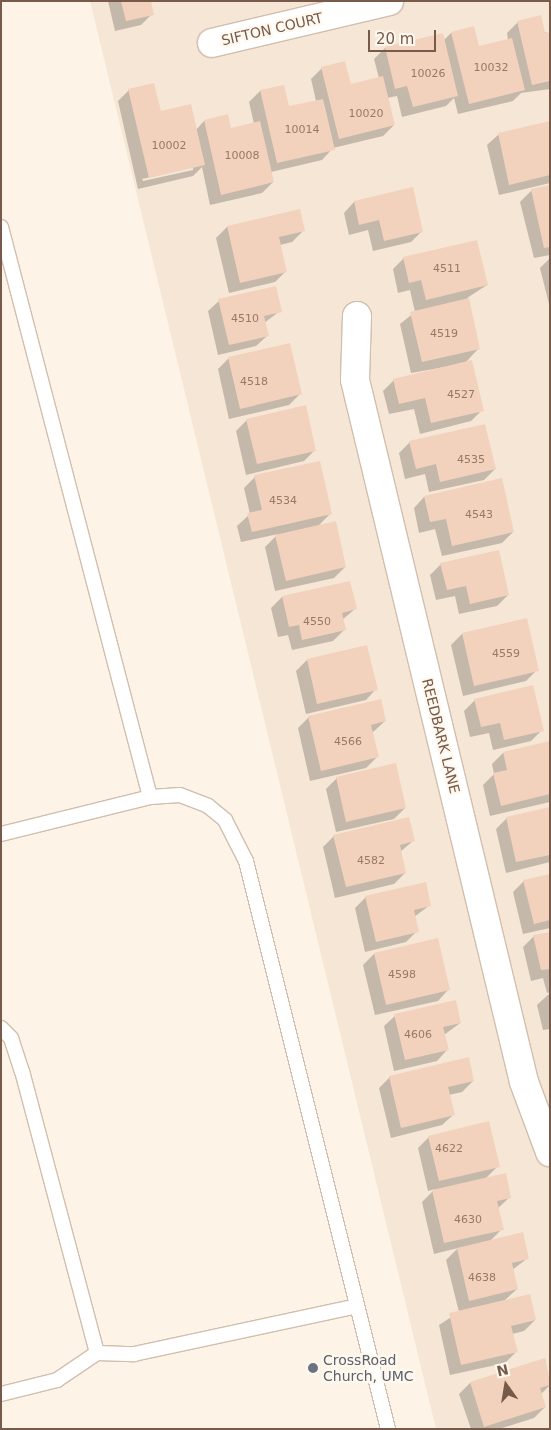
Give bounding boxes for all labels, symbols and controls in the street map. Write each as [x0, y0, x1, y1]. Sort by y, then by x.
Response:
street label: SIFTON COURT [220, 9, 324, 49]
scale bar [371, 20, 438, 52]
text: 20 m [376, 30, 414, 48]
house number: 10032 [474, 61, 508, 75]
house number: 10026 [411, 67, 445, 81]
house number: 10020 [349, 107, 383, 121]
house number: 10014 [285, 123, 319, 137]
house number: 10002 [152, 139, 186, 153]
house number: 10008 [225, 149, 259, 163]
house number: 4511 [433, 262, 461, 276]
house number: 4510 [231, 312, 259, 326]
house number: 4519 [430, 327, 458, 341]
house number: 4518 [240, 375, 268, 389]
house number: 4527 [447, 388, 475, 402]
house number: 4535 [457, 453, 485, 467]
house number: 4534 [269, 494, 297, 508]
house number: 4543 [465, 508, 493, 522]
house number: 4550 [303, 615, 331, 629]
house number: 4559 [492, 647, 520, 661]
street label: REEDBARK LANE [419, 677, 463, 795]
house number: 4566 [334, 735, 362, 749]
house number: 4582 [357, 854, 385, 868]
house number: 4598 [388, 968, 416, 982]
house number: 4606 [404, 1028, 432, 1042]
house number: 4622 [435, 1142, 463, 1156]
house number: 4630 [454, 1213, 482, 1227]
house number: 4638 [468, 1271, 496, 1285]
place label: CrossRoad Church, UMC [323, 1352, 414, 1384]
north arrow [481, 1360, 531, 1410]
text: N [495, 1361, 510, 1379]
marker: CrossRoad Church, UMC [307, 1362, 319, 1374]

